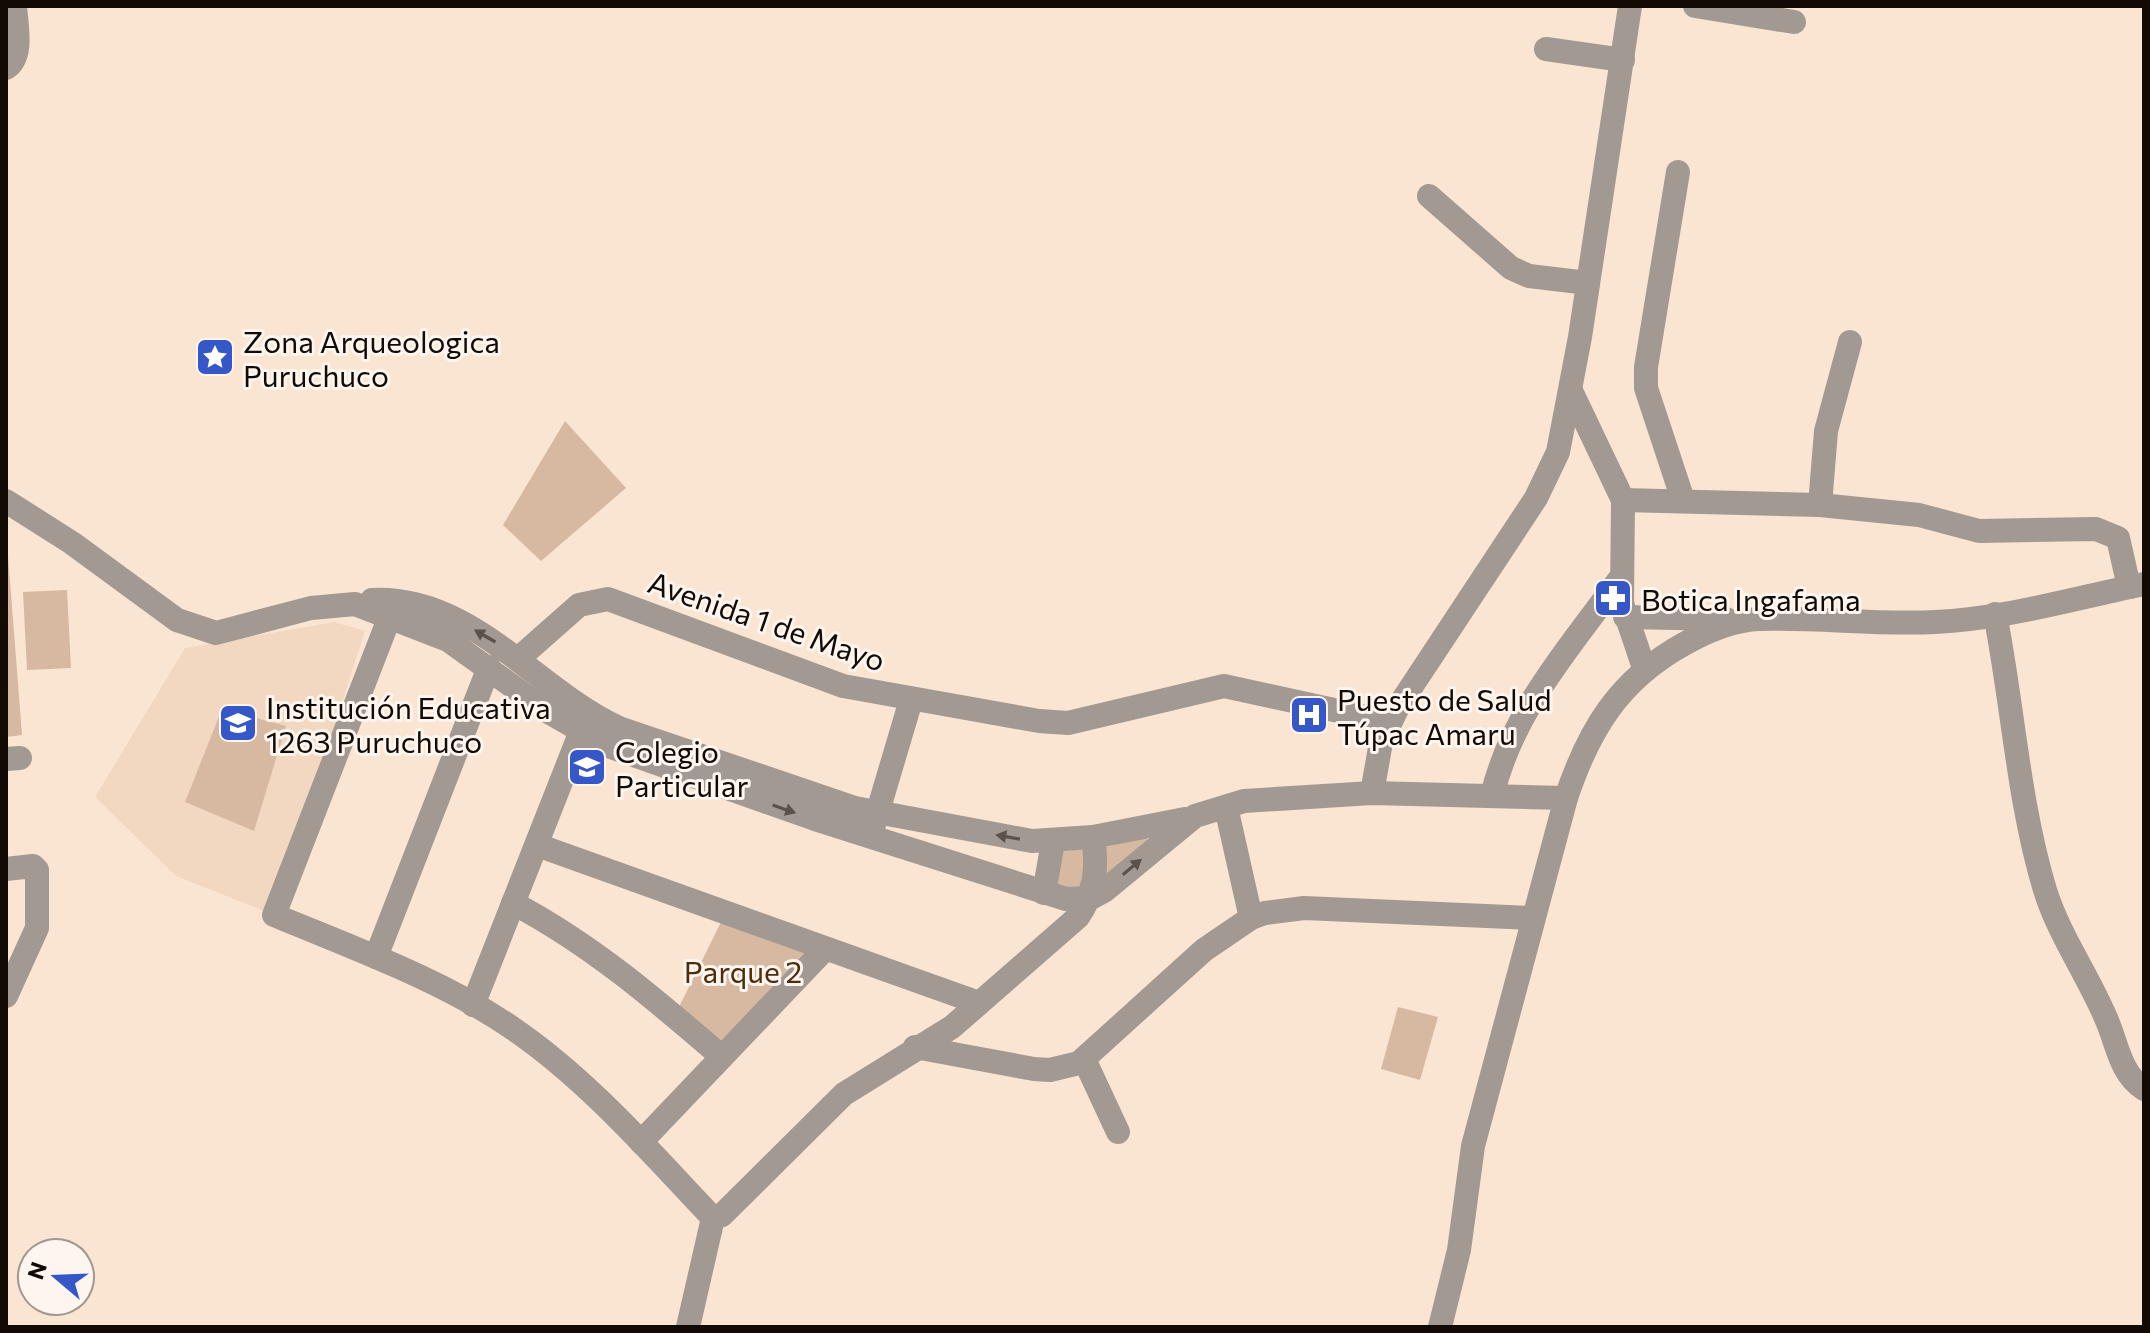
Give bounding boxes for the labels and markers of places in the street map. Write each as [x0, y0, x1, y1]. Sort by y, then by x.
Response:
place label: Zona Arqueologica Puruchuco [243, 322, 500, 393]
place icon: Zona Arqueologica Puruchuco [194, 336, 236, 378]
pharmacy icon: Botica Ingafama [1592, 577, 1634, 619]
place label: Botica Ingafama [1641, 580, 1861, 617]
place label: Puesto de Salud Túpac Amaru [1337, 680, 1552, 751]
place label: Institución Educativa 1263 Puruchuco [266, 688, 551, 759]
hospital icon: Puesto de Salud Túpac Amaru [1288, 694, 1330, 736]
school or university icon: Institución Educativa 1263 Puruchuco [217, 702, 259, 744]
place label: Colegio Particular [615, 732, 748, 803]
school or university icon: Colegio Particular [566, 746, 608, 788]

